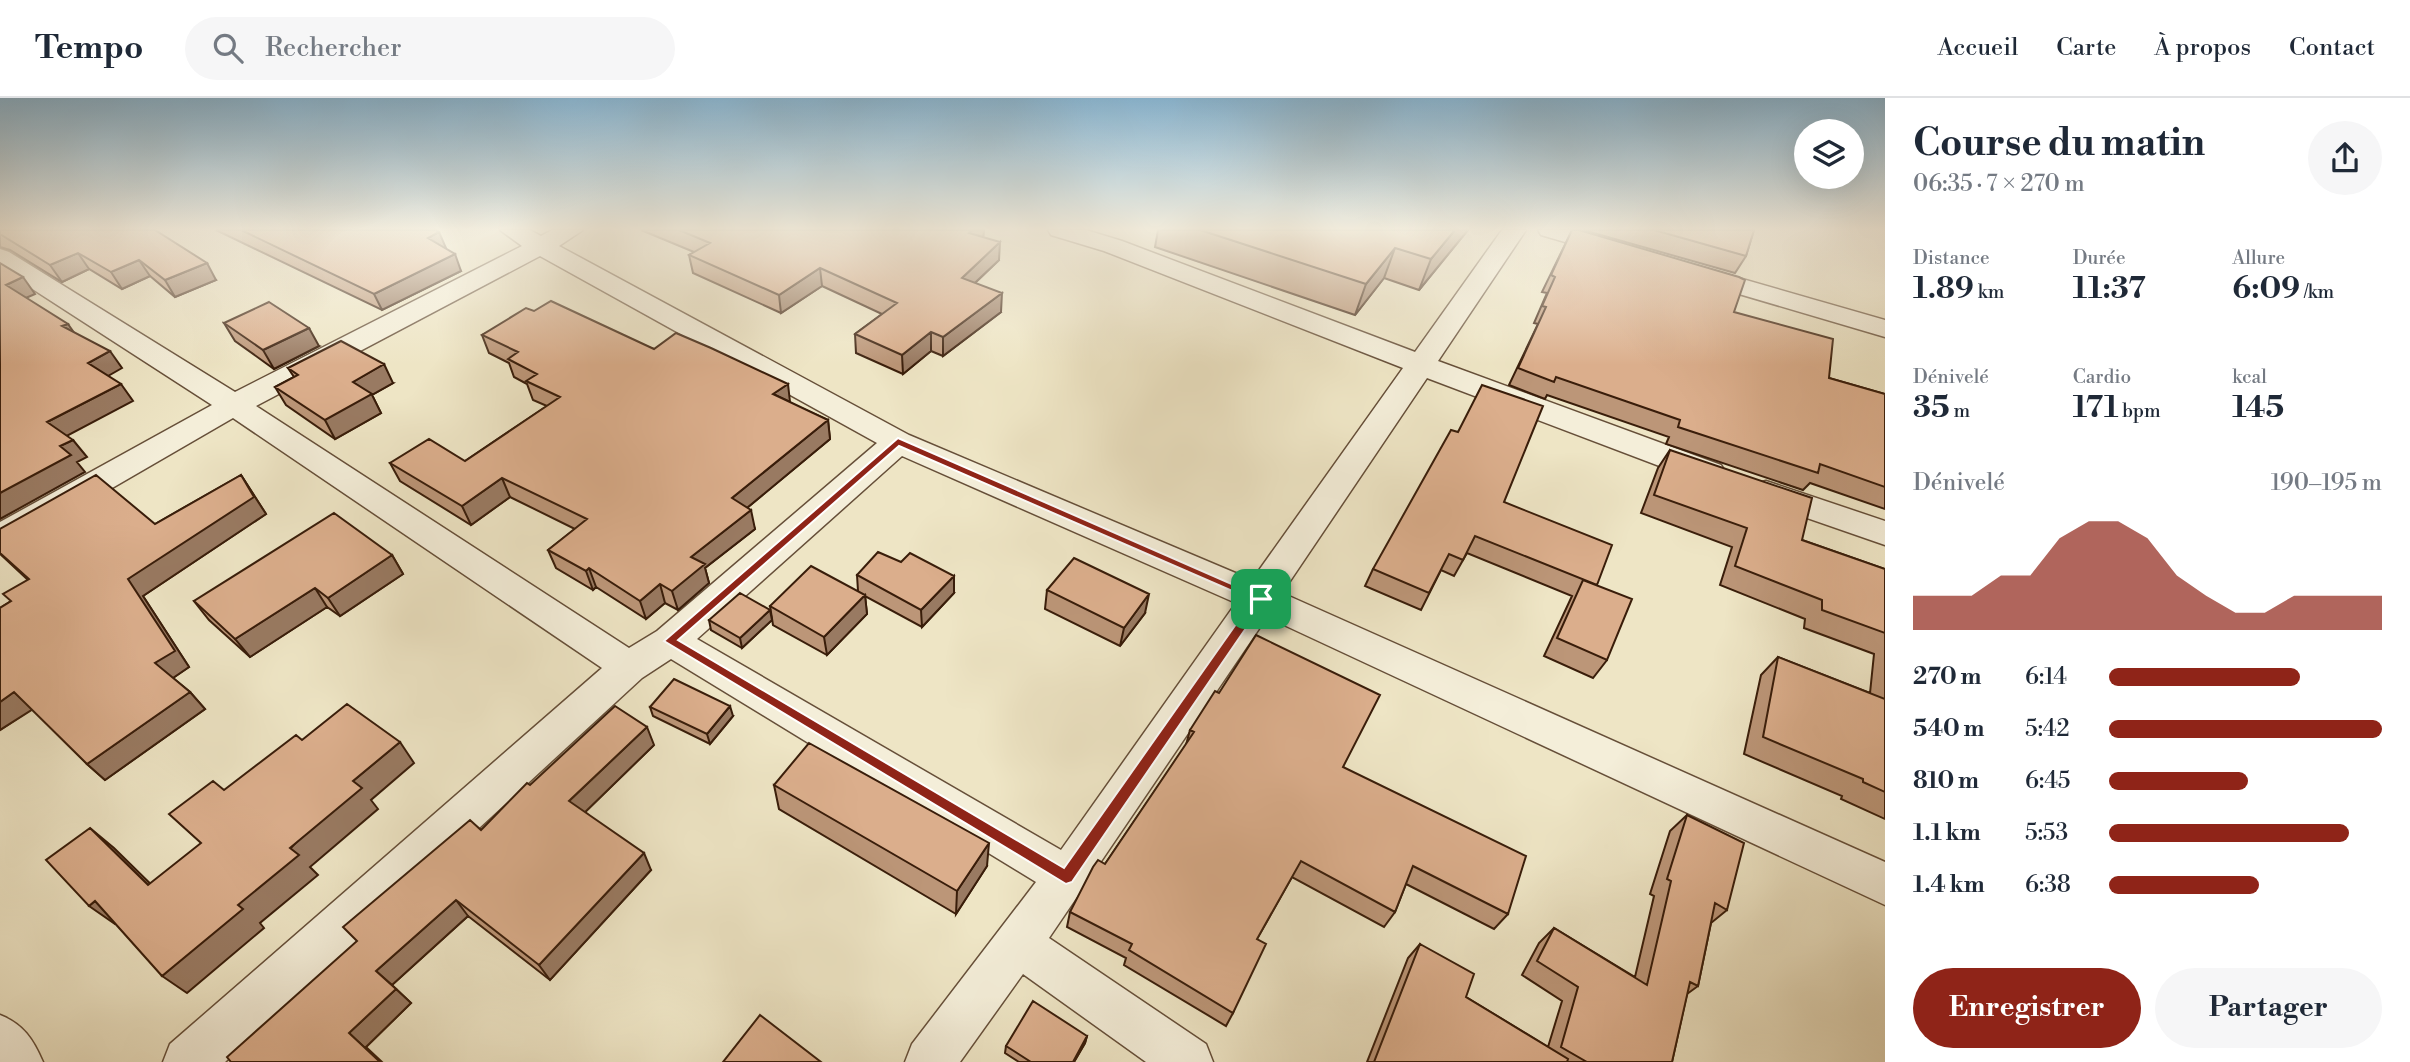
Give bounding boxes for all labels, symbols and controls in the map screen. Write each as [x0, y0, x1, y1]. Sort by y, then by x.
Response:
search box [185, 17, 675, 80]
text: Tempo [35, 28, 143, 69]
icon: search [209, 29, 247, 67]
text: Rechercher [265, 32, 401, 64]
text: Accueil [1937, 33, 2018, 63]
text: Carte [2056, 33, 2116, 63]
text: À propos [2154, 33, 2251, 63]
text: Contact [2289, 33, 2375, 63]
map controls [1794, 119, 1864, 189]
button: layers [1794, 119, 1864, 189]
text: Course du matin [1913, 120, 2205, 167]
button: share [2308, 121, 2382, 195]
text: 06:35 · 7 × 270 m [1913, 170, 2085, 198]
text: Distance [1913, 246, 1990, 270]
text: Durée [2073, 246, 2126, 270]
text: Allure [2232, 246, 2285, 270]
text: 1.89 [1913, 270, 1974, 308]
text: 11:37 [2073, 270, 2146, 308]
text: 6:09 [2232, 270, 2300, 308]
text: km [1974, 280, 2004, 304]
text: /km [2300, 280, 2334, 304]
text: Dénivelé [1913, 365, 1989, 389]
text: Cardio [2073, 365, 2131, 389]
text: kcal [2232, 365, 2267, 389]
text: 35 [1913, 389, 1950, 427]
text: 171 [2073, 389, 2118, 427]
text: 145 [2232, 389, 2284, 427]
text: m [1950, 399, 1970, 423]
text: bpm [2118, 399, 2161, 423]
text: Dénivelé [1913, 469, 2005, 497]
text: 190–195 m [2271, 469, 2382, 497]
pin [1231, 569, 1291, 629]
icon: arrive [1242, 580, 1280, 618]
text: 270 m [1913, 663, 1981, 691]
text: 6:14 [2025, 663, 2067, 691]
text: 540 m [1913, 715, 1984, 743]
text: 5:42 [2025, 715, 2070, 743]
text: 810 m [1913, 767, 1979, 795]
text: 6:45 [2025, 767, 2071, 795]
text: 1.1 km [1913, 819, 1981, 847]
text: 5:53 [2025, 819, 2068, 847]
text: 1.4 km [1913, 871, 1985, 899]
text: 6:38 [2025, 871, 2071, 899]
button: Enregistrer [1913, 968, 2141, 1048]
button: Partager [2155, 968, 2382, 1048]

